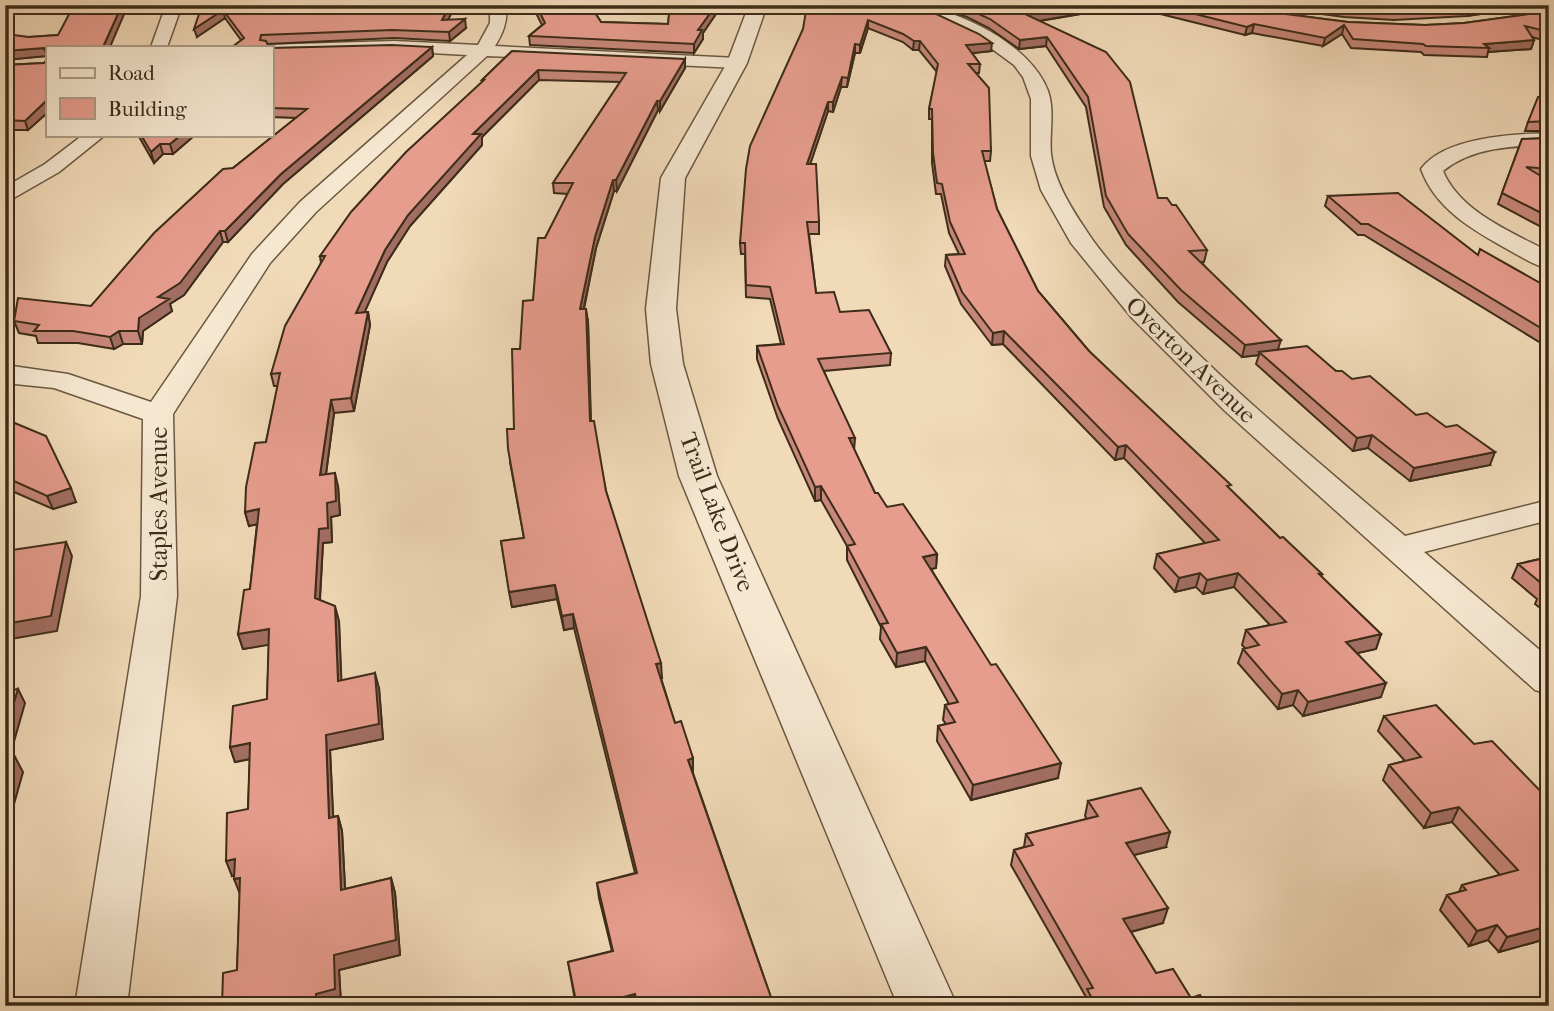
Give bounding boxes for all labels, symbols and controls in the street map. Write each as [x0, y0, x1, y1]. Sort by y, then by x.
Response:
legend [46, 46, 273, 136]
text: Road [108, 61, 155, 85]
text: Building [108, 97, 187, 121]
street label: Overton Avenue [1120, 291, 1262, 429]
street label: Staples Avenue [145, 427, 173, 581]
street label: Trail Lake Drive [674, 429, 760, 596]

